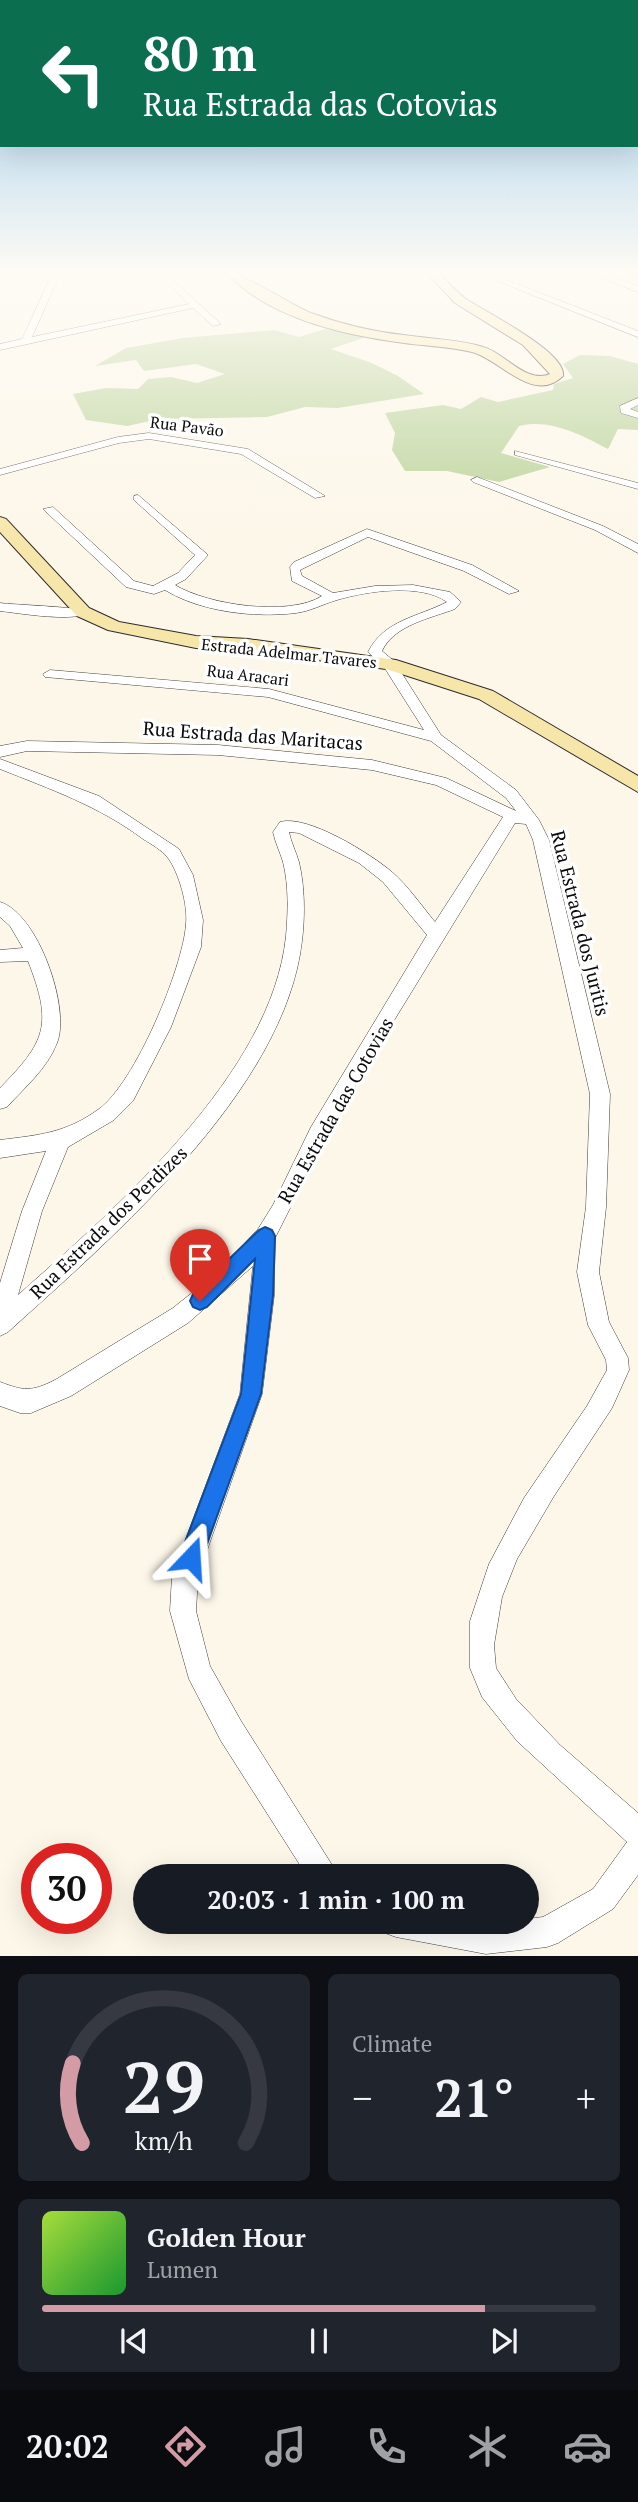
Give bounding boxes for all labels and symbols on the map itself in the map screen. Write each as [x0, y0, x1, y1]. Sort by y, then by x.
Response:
street label: Rua Pavão [149, 411, 225, 441]
street label: Estrada Adelmar Tavares [200, 633, 378, 673]
street label: Rua Aracari [206, 659, 291, 691]
street label: Rua Estrada das Maritacas [142, 715, 364, 755]
street label: Rua Estrada dos Juritis [546, 828, 616, 1018]
street label: Rua Estrada das Cotovias [272, 1013, 398, 1207]
street label: Rua Estrada dos Perdizes [24, 1140, 192, 1304]
pin [170, 1229, 230, 1301]
position arrow [154, 1521, 228, 1595]
speed limit sign: 30 [21, 1843, 112, 1934]

